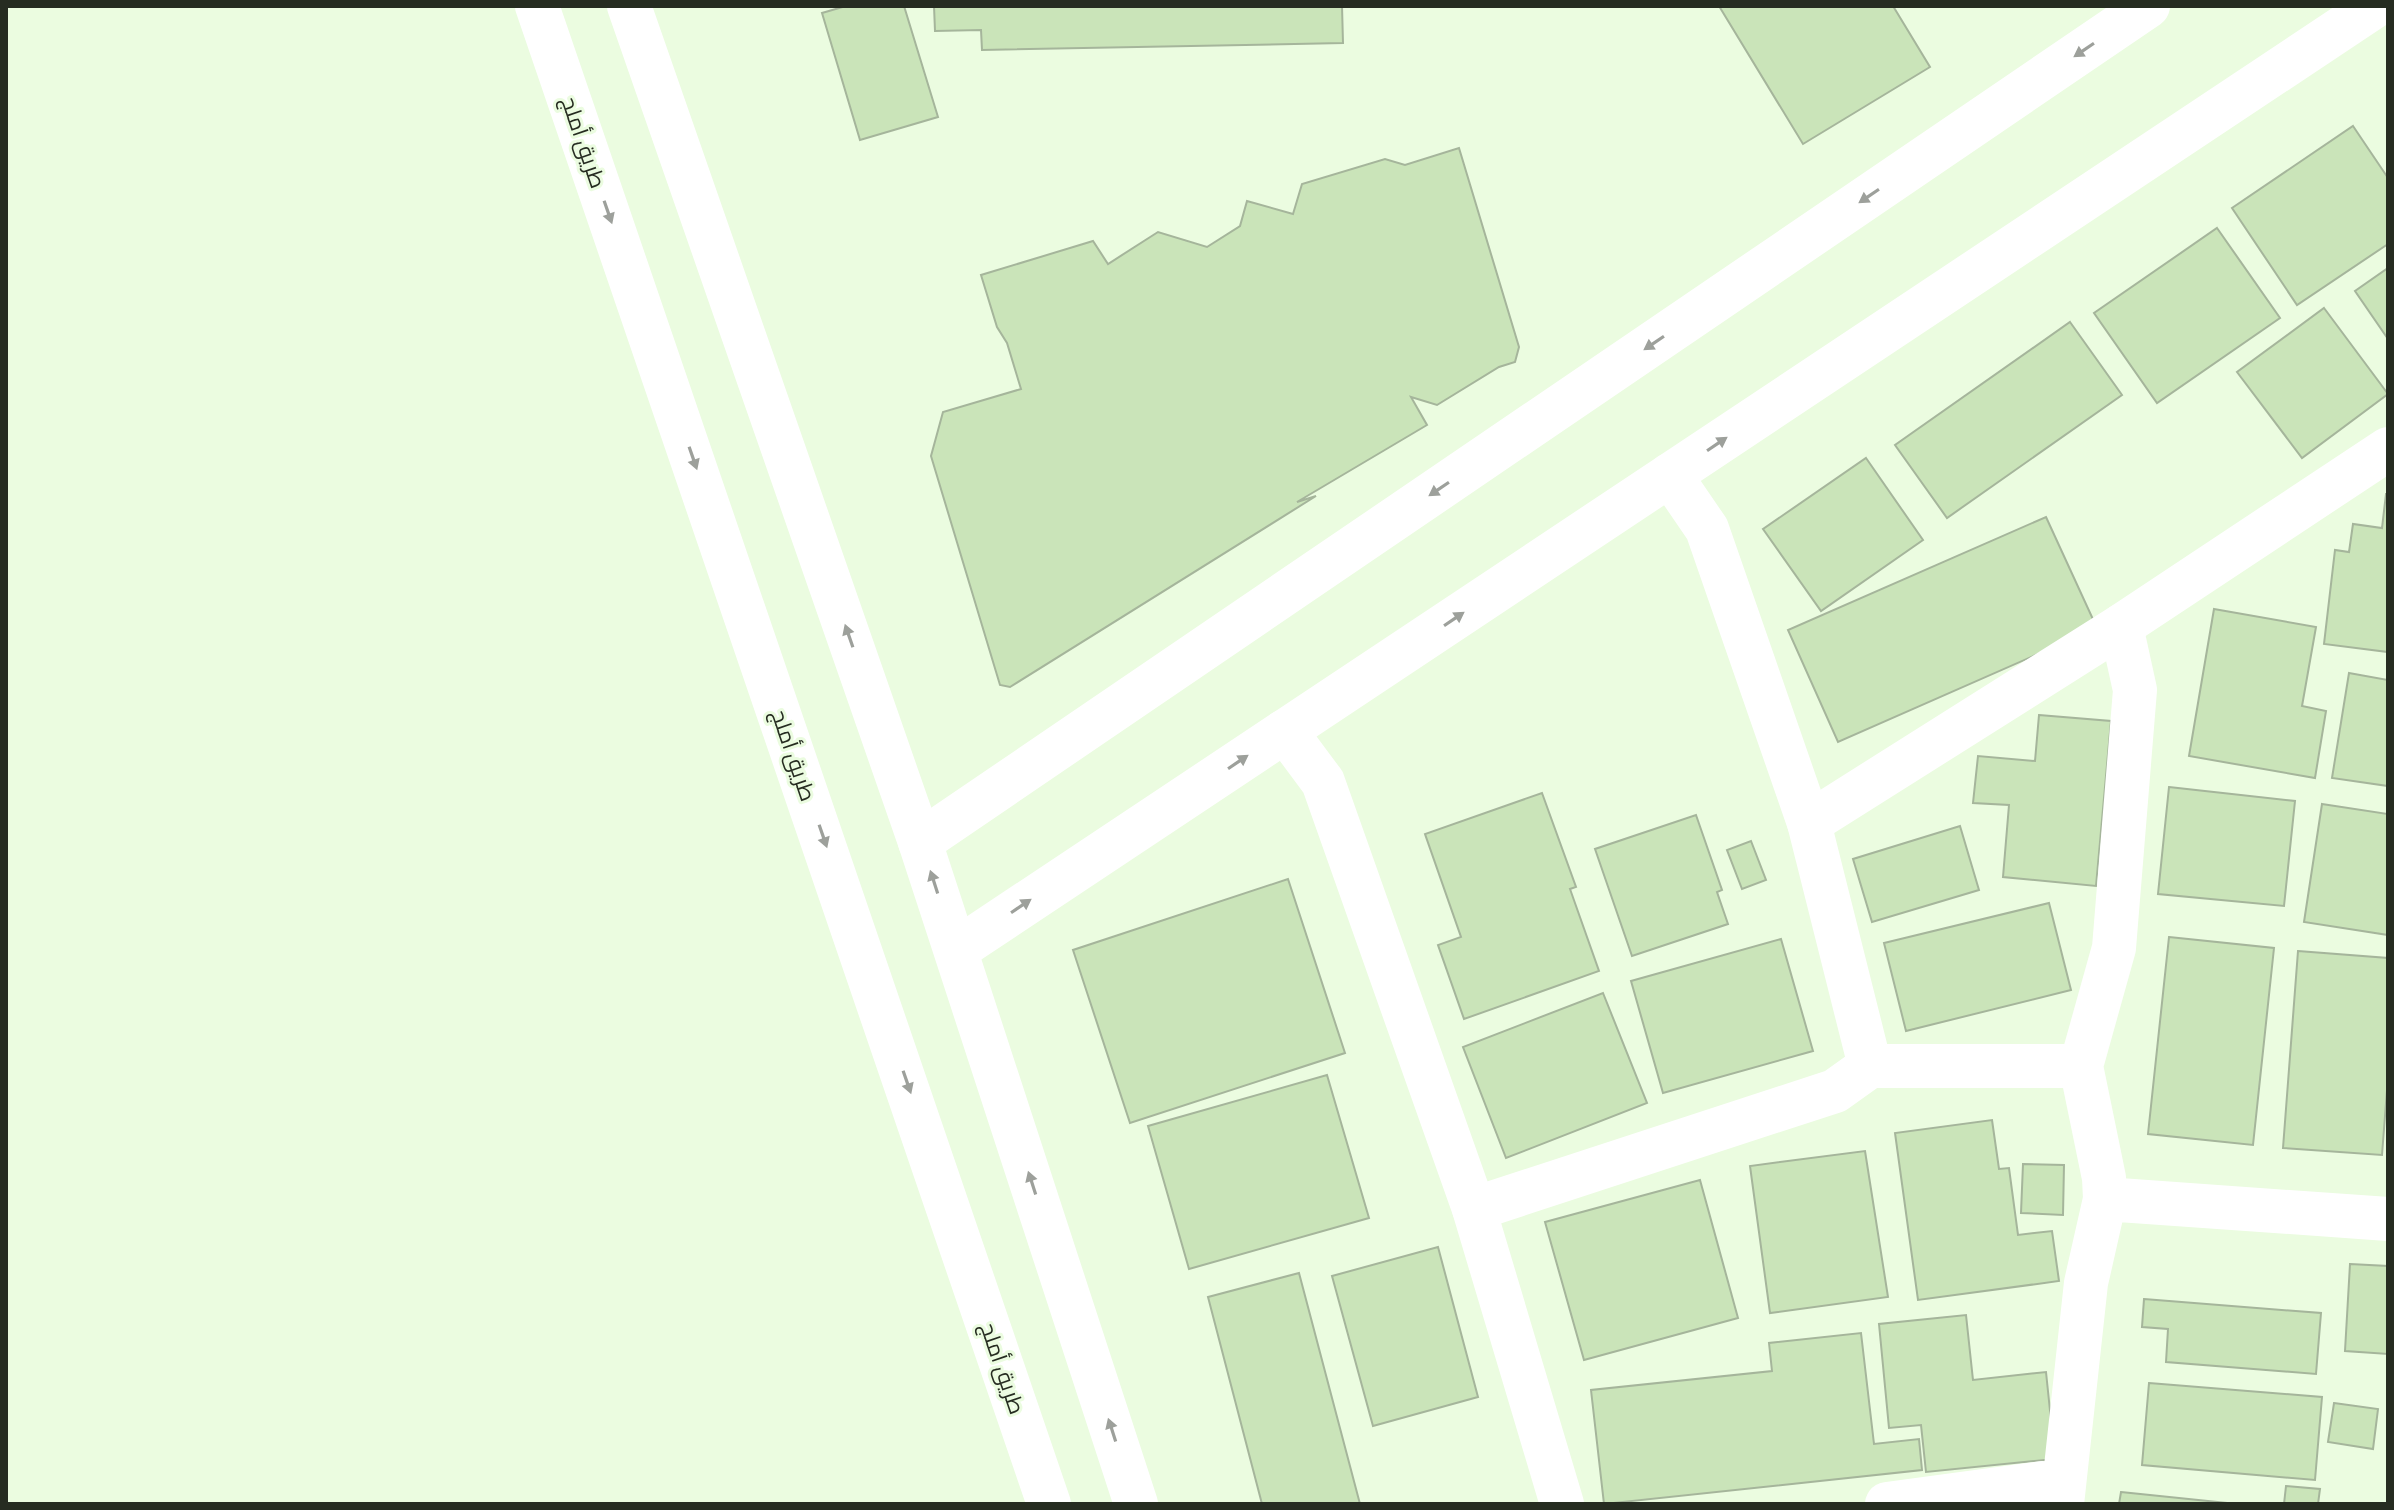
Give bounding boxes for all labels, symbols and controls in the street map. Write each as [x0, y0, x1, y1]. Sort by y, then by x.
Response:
one-way arrow [2073, 42, 2094, 57]
street label: طريق أملج [552, 92, 614, 193]
one-way arrow [1858, 188, 1879, 203]
one-way arrow [603, 200, 615, 224]
one-way arrow [1643, 335, 1664, 350]
one-way arrow [1707, 436, 1728, 451]
one-way arrow [687, 446, 699, 470]
one-way arrow [1428, 481, 1449, 496]
one-way arrow [1443, 612, 1465, 626]
one-way arrow [842, 624, 854, 648]
street label: طريق أملج [762, 705, 824, 806]
one-way arrow [1227, 755, 1248, 770]
one-way arrow [817, 825, 829, 849]
one-way arrow [927, 870, 939, 894]
one-way arrow [1010, 900, 1032, 914]
one-way arrow [901, 1071, 913, 1095]
one-way arrow [1025, 1170, 1037, 1194]
street label: طريق أملج [971, 1318, 1033, 1419]
one-way arrow [1106, 1418, 1118, 1442]

